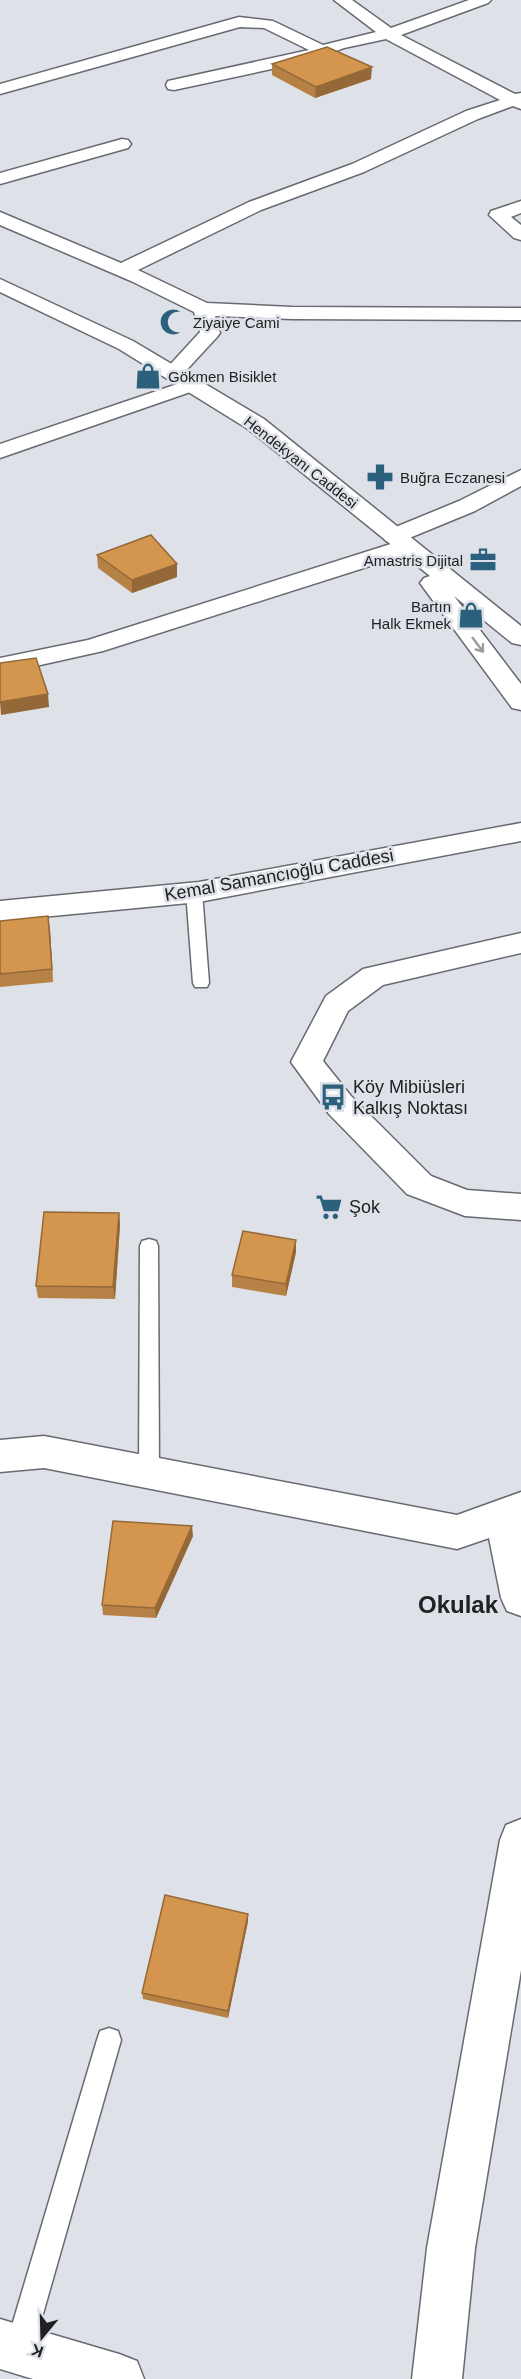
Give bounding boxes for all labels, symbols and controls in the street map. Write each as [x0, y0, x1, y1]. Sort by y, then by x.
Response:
mosque icon: Ziyaiye Cami [158, 307, 188, 337]
place label: Ziyaiye Cami [193, 314, 280, 331]
shop icon: Gökmen Bisiklet [133, 361, 163, 391]
place label: Gökmen Bisiklet [168, 368, 277, 385]
street label: Hendekyanı Caddesi [241, 412, 361, 512]
pharmacy icon: Buğra Eczanesi [365, 462, 395, 492]
place label: Buğra Eczanesi [400, 469, 505, 486]
office icon: Amastris Dijital [468, 545, 498, 575]
place label: Amastris Dijital [364, 552, 463, 569]
place label: Bartın Halk Ekmek [371, 598, 451, 632]
shop icon: Bartın Halk Ekmek [456, 600, 486, 630]
one-way arrow [471, 637, 484, 653]
street label: Kemal Samancıoğlu Caddesi [163, 845, 395, 905]
place label: Köy Mibiüsleri Kalkış Noktası [353, 1077, 468, 1118]
bus stop icon: Köy Mibiüsleri Kalkış Noktası [318, 1082, 348, 1112]
supermarket icon: Şok [314, 1192, 344, 1222]
place label: Şok [349, 1197, 381, 1217]
district label: Okulak [418, 1591, 499, 1618]
north arrow [12, 2307, 72, 2367]
text: K [29, 2341, 46, 2361]

